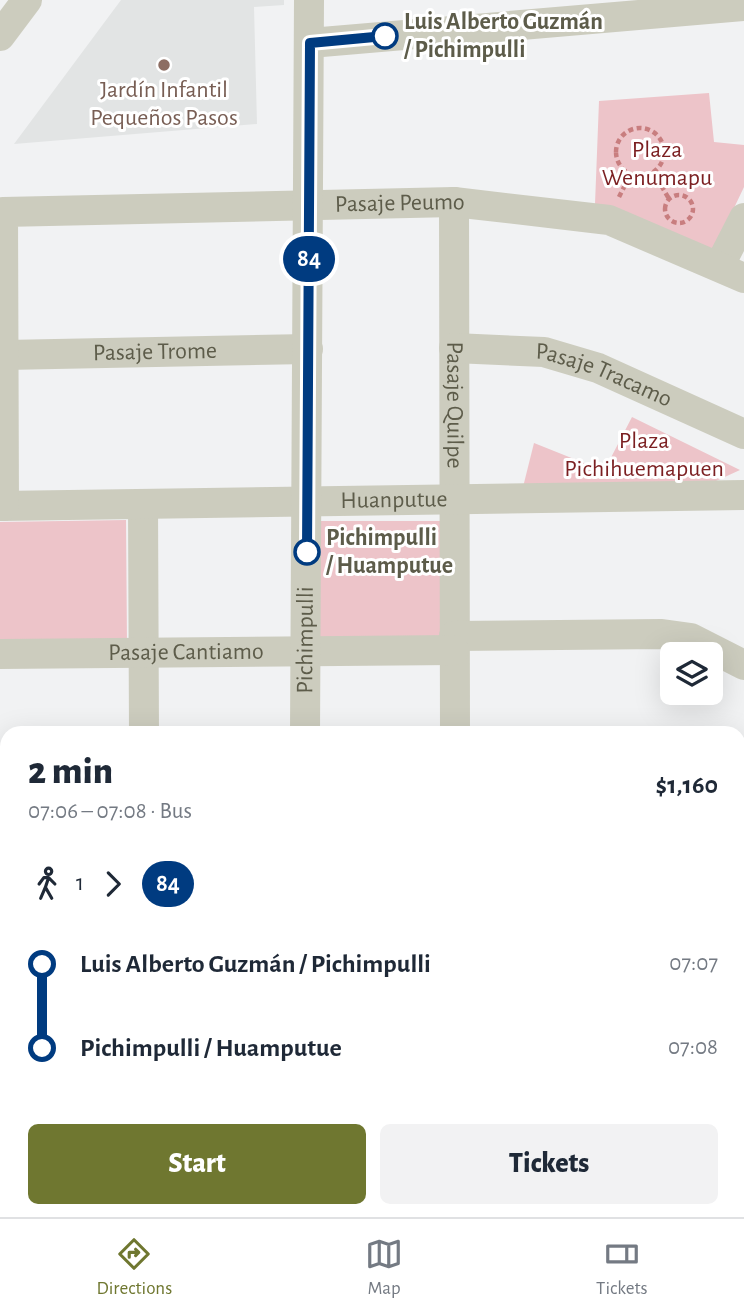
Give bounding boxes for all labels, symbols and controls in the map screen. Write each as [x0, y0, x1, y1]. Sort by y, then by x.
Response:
place label: Luis Alberto Guzmán / Pichimpulli [403, 10, 603, 62]
marker: Luis Alberto Guzmán / Pichimpulli [372, 23, 398, 49]
marker: Jardín Infantil Pequeños Pasos [156, 57, 172, 73]
place label: Jardín Infantil Pequeños Pasos [90, 78, 238, 130]
park label: Plaza Wenumapu [602, 138, 712, 190]
street label: Pasaje Peumo [335, 190, 466, 217]
line badge: 84 [278, 236, 340, 282]
text: 84 [297, 247, 321, 271]
street label: Pasaje Trome [93, 339, 217, 365]
street label: Pasaje Tracamo [535, 340, 675, 412]
street label: Pasaje Quilpe [442, 341, 467, 469]
park label: Plaza Pichihuemapuen [564, 429, 724, 481]
street label: Huanputue [340, 487, 448, 513]
place label: Pichimpulli / Huamputue [325, 526, 453, 578]
marker: Pichimpulli / Huamputue [294, 539, 320, 565]
street label: Pichimpulli [293, 586, 318, 694]
street label: Pasaje Cantiamo [108, 640, 264, 665]
map controls [660, 642, 723, 705]
button: layers [660, 642, 723, 705]
text: 2 min [28, 753, 113, 791]
text: $1,160 [656, 772, 718, 798]
text: 07:06 – 07:08 · Bus [28, 800, 192, 823]
icon: walk [28, 865, 66, 903]
icon: forward [94, 865, 132, 903]
text: 1 [76, 872, 84, 895]
text: 84 [156, 872, 180, 896]
text: Luis Alberto Guzmán / Pichimpulli [80, 951, 431, 977]
text: 07:07 [669, 952, 718, 975]
text: Pichimpulli / Huamputue [80, 1035, 342, 1061]
text: 07:08 [668, 1036, 718, 1059]
button: Start [28, 1124, 366, 1204]
button: Tickets [380, 1124, 718, 1204]
tab: Directions [96, 1235, 172, 1300]
tab: Map [365, 1235, 403, 1300]
tab: Tickets [596, 1235, 648, 1300]

